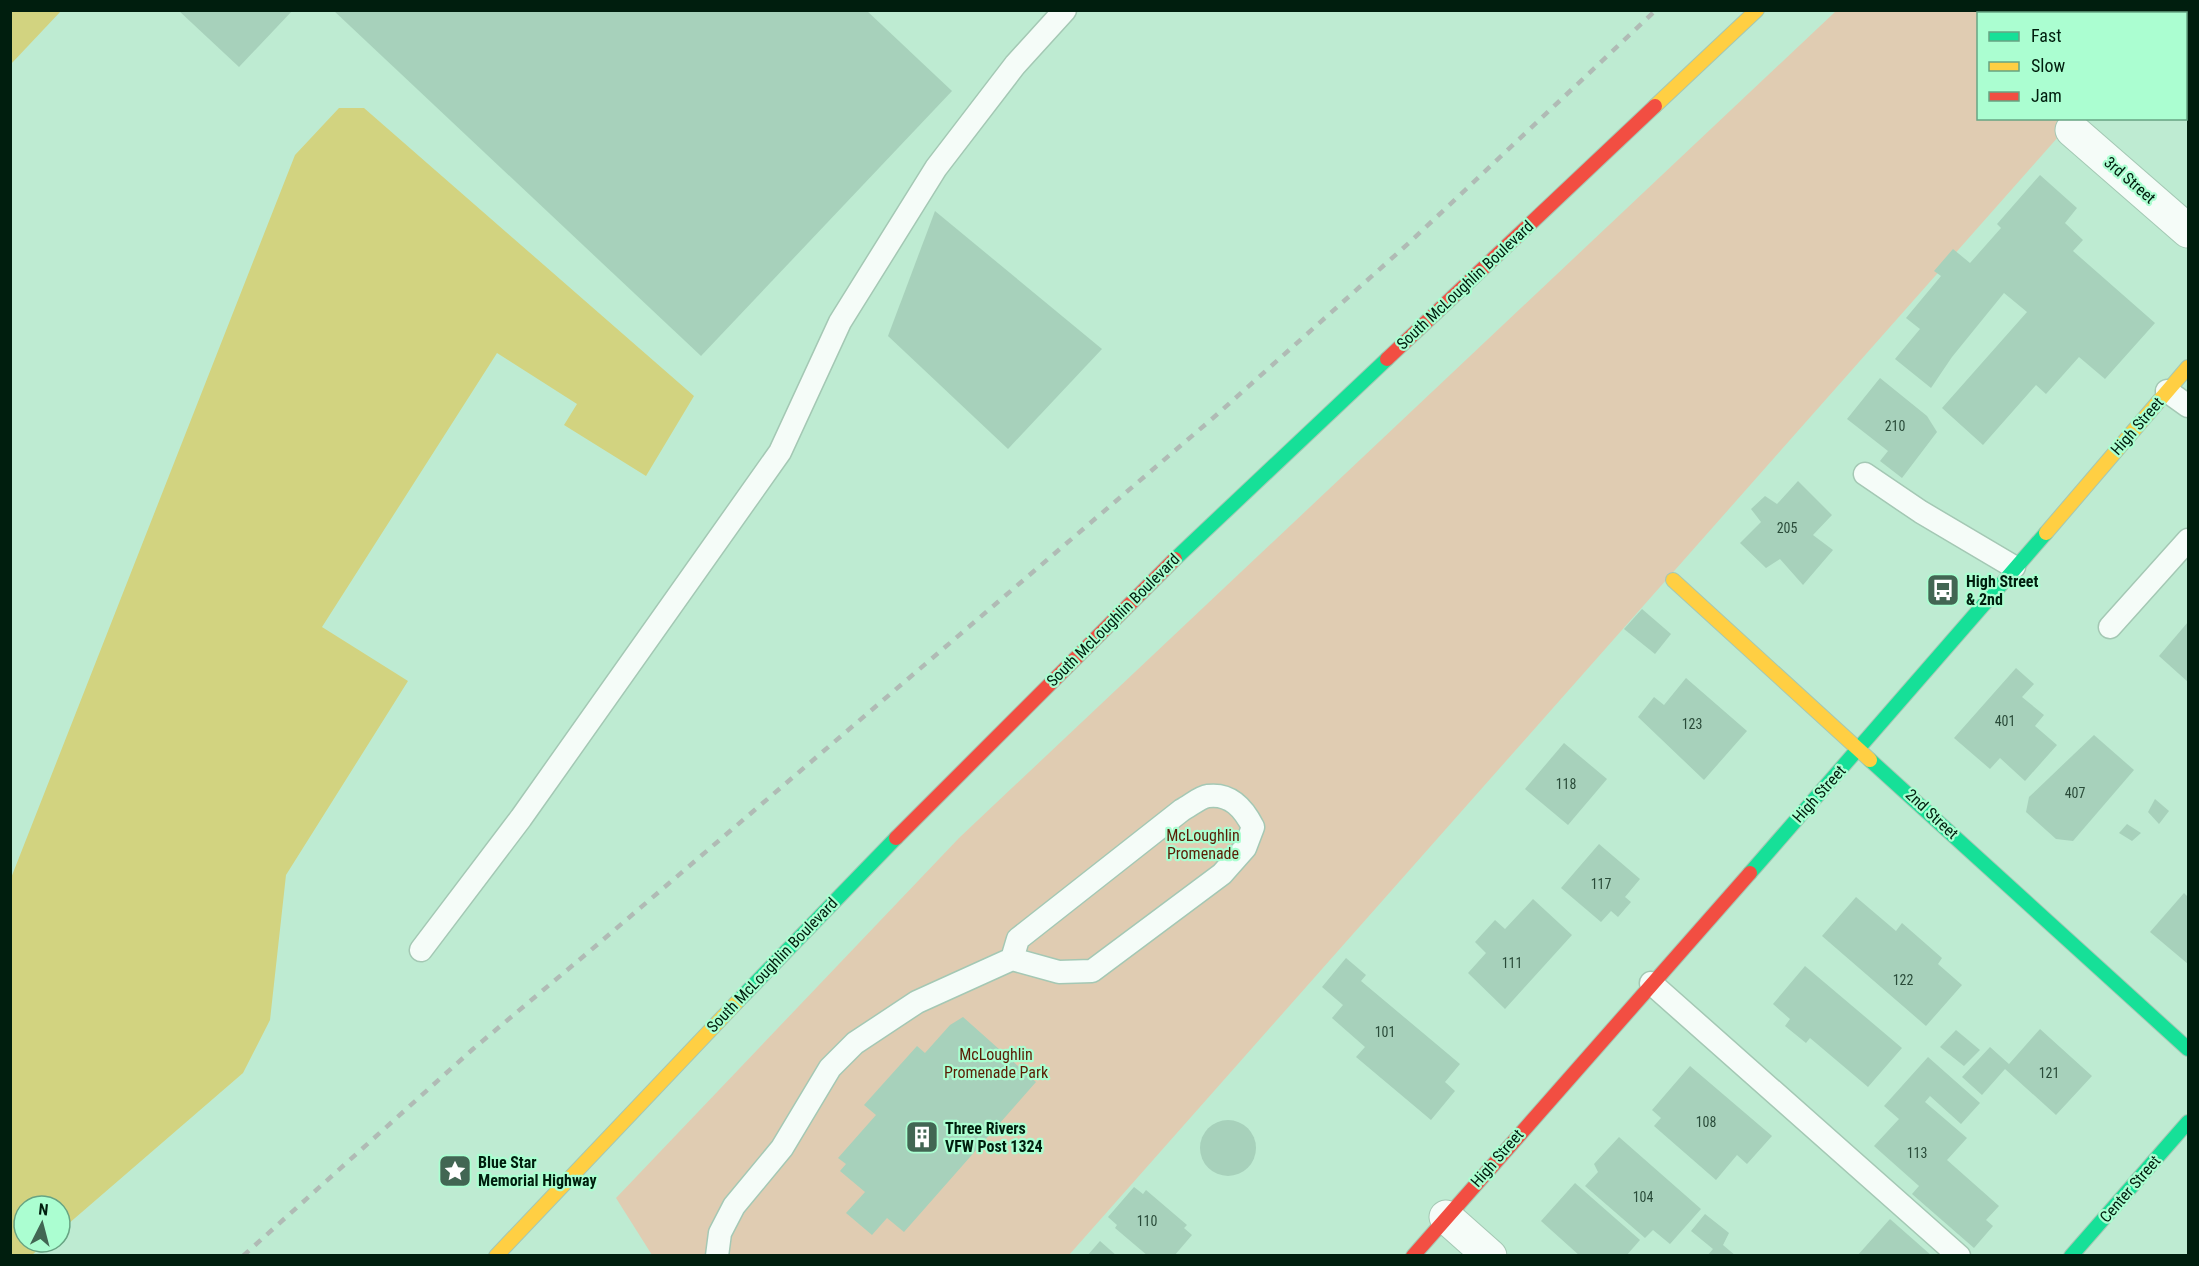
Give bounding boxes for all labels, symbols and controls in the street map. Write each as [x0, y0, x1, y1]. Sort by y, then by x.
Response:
legend [1977, 12, 2187, 120]
text: Fast [2031, 25, 2062, 46]
text: Slow [2031, 55, 2066, 76]
text: Jam [2031, 85, 2062, 106]
street label: 3rd Street [2100, 153, 2160, 208]
street label: South McLoughlin Boulevard [1393, 217, 1537, 353]
street label: High Street [2107, 393, 2167, 459]
house number: 210 [1885, 418, 1905, 434]
house number: 205 [1777, 520, 1797, 536]
street label: South McLoughlin Boulevard [1043, 550, 1183, 690]
bus stop icon: High Street & 2nd [1925, 572, 1961, 608]
place label: High Street & 2nd [1966, 572, 2038, 609]
house number: 401 [1995, 713, 2015, 729]
house number: 123 [1682, 716, 1702, 732]
street label: High Street [1788, 761, 1850, 827]
house number: 118 [1556, 776, 1576, 792]
street label: 2nd Street [1902, 785, 1962, 843]
house number: 407 [2065, 785, 2085, 801]
park label: McLoughlin Promenade [1166, 826, 1240, 863]
house number: 117 [1591, 876, 1611, 892]
street label: South McLoughlin Boulevard [703, 894, 841, 1036]
house number: 111 [1502, 955, 1522, 971]
house number: 122 [1893, 972, 1913, 988]
house number: 101 [1375, 1024, 1395, 1040]
park label: McLoughlin Promenade Park [944, 1045, 1049, 1082]
house number: 121 [2039, 1065, 2059, 1081]
house number: 108 [1696, 1114, 1716, 1130]
building icon: Three Rivers VFW Post 1324 [904, 1119, 940, 1155]
place label: Three Rivers VFW Post 1324 [945, 1119, 1043, 1156]
street label: High Street [1467, 1125, 1527, 1191]
house number: 113 [1907, 1145, 1927, 1161]
street label: Center Street [2096, 1151, 2164, 1226]
place icon: Blue Star Memorial Highway [437, 1153, 473, 1189]
place label: Blue Star Memorial Highway [478, 1153, 597, 1190]
house number: 104 [1633, 1189, 1653, 1205]
north arrow [12, 1194, 72, 1254]
text: N [38, 1200, 49, 1220]
house number: 110 [1137, 1213, 1157, 1229]

